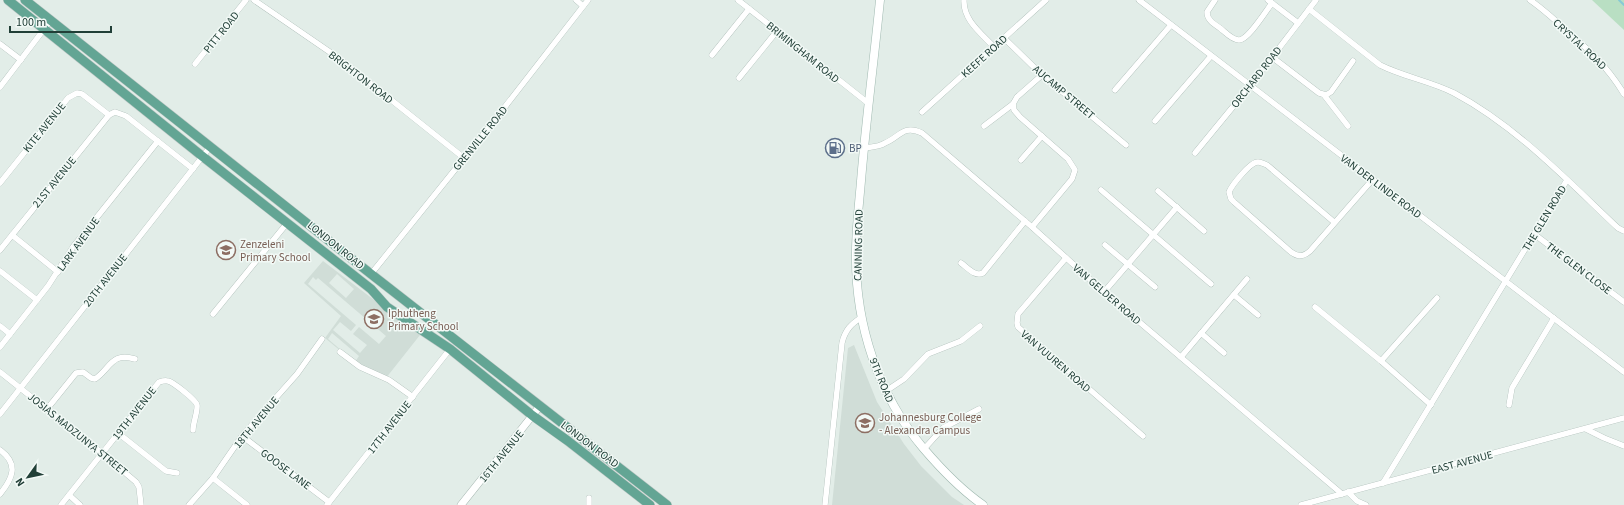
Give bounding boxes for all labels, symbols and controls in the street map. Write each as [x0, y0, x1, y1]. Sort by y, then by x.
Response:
scale bar [10, 8, 111, 34]
street label: PITT ROAD [200, 8, 243, 56]
text: 100 m [16, 14, 46, 31]
street label: CRYSTAL ROAD [1550, 16, 1610, 73]
street label: BRIMINGHAM ROAD [763, 18, 843, 87]
street label: KEEFE ROAD [958, 31, 1011, 81]
street label: ORCHARD ROAD [1228, 43, 1285, 111]
street label: BRIGHTON ROAD [325, 47, 396, 107]
street label: AUCAMP STREET [1029, 62, 1098, 123]
street label: KITE AVENUE [20, 99, 69, 156]
street label: GRENVILLE ROAD [450, 103, 511, 174]
fuel station icon: BP [824, 137, 846, 159]
place label: BP [849, 141, 862, 156]
street label: VAN DER LINDE ROAD [1337, 151, 1425, 222]
street label: 21ST AVENUE [29, 153, 80, 211]
street label: THE GLEN ROAD [1519, 182, 1570, 254]
street label: CANNING ROAD [850, 209, 867, 281]
street label: LARK AVENUE [54, 214, 103, 274]
street label: LONDON ROAD [304, 218, 367, 273]
place label: Zenzeleni Primary School [240, 237, 311, 265]
school or university icon: Zenzeleni Primary School [215, 239, 237, 261]
street label: THE GLEN CLOSE [1543, 239, 1615, 298]
street label: 20TH AVENUE [80, 251, 131, 310]
street label: VAN GELDER ROAD [1069, 261, 1144, 328]
place label: Iphutheng Primary School [388, 306, 459, 334]
school or university icon: Iphutheng Primary School [363, 308, 385, 330]
street label: VAN VUUREN ROAD [1017, 327, 1094, 396]
street label: 9TH ROAD [866, 356, 897, 405]
street label: 19TH AVENUE [109, 384, 160, 443]
street label: JOSIAS MADZUNYA STREET [25, 389, 131, 479]
street label: 18TH AVENUE [230, 393, 283, 451]
street label: 17TH AVENUE [364, 398, 415, 457]
place label: Johannesburg College - Alexandra Campus [879, 410, 982, 438]
school or university icon: Johannesburg College - Alexandra Campus [854, 412, 876, 434]
street label: LONDON ROAD [558, 418, 622, 471]
street label: 16TH AVENUE [476, 427, 527, 486]
street label: GOOSE LANE [257, 445, 314, 493]
street label: EAST AVENUE [1430, 447, 1495, 478]
north arrow [8, 457, 48, 497]
text: N [12, 475, 28, 489]

